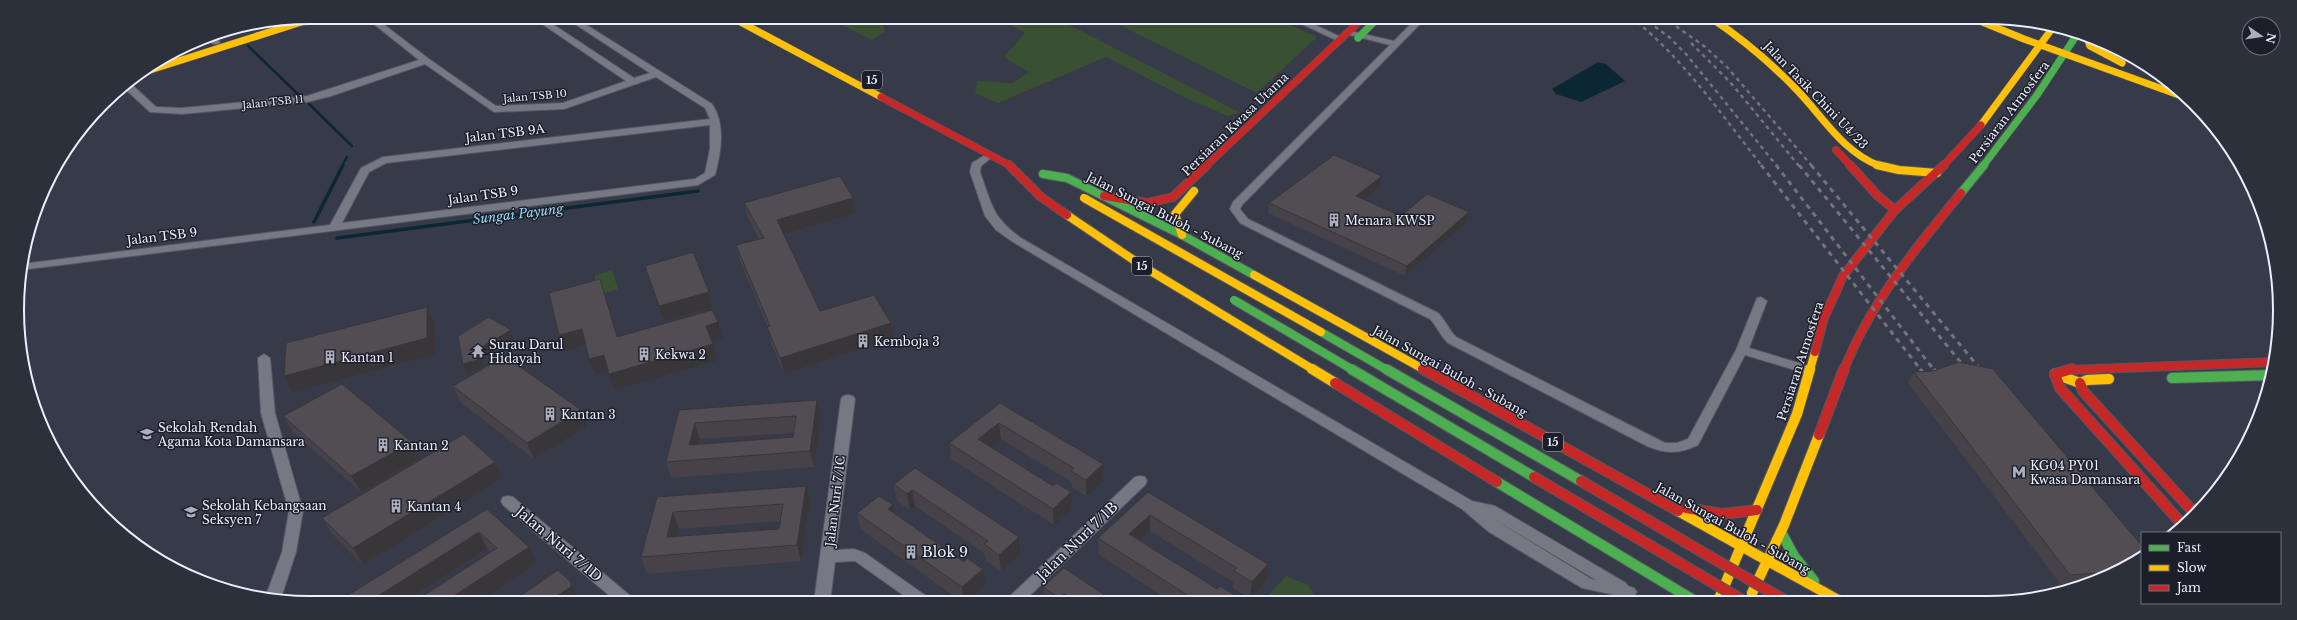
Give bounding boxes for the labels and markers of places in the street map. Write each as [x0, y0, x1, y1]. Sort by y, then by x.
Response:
building icon: Menara KWSP [1326, 212, 1342, 228]
place label: Menara KWSP [1345, 213, 1435, 228]
building icon: Kemboja 3 [855, 333, 871, 349]
place label: Kemboja 3 [874, 334, 940, 349]
place label: Surau Darul Hidayah [489, 337, 564, 366]
temple icon: Surau Darul Hidayah [470, 343, 486, 359]
building icon: Kekwa 2 [636, 346, 652, 362]
place label: Kekwa 2 [655, 347, 706, 362]
building icon: Kantan 1 [322, 349, 338, 365]
place label: Kantan 1 [341, 350, 394, 365]
building icon: Kantan 3 [542, 406, 558, 422]
place label: Kantan 3 [561, 407, 616, 422]
place label: Sekolah Rendah Agama Kota Damansara [157, 420, 305, 449]
school or university icon: Sekolah Rendah Agama Kota Damansara [139, 426, 155, 442]
building icon: Kantan 2 [375, 437, 391, 453]
place label: Kantan 2 [394, 438, 449, 453]
place label: KG04 PY01 Kwasa Damansara [2030, 458, 2141, 487]
metro station icon: KG04 PY01 Kwasa Damansara [2011, 464, 2027, 480]
place label: Sekolah Kebangsaan Seksyen 7 [202, 498, 327, 527]
building icon: Kantan 4 [388, 498, 404, 514]
place label: Kantan 4 [407, 499, 461, 514]
school or university icon: Sekolah Kebangsaan Seksyen 7 [183, 504, 199, 520]
place label: Blok 9 [922, 543, 968, 561]
building icon: Blok 9 [903, 544, 919, 560]

